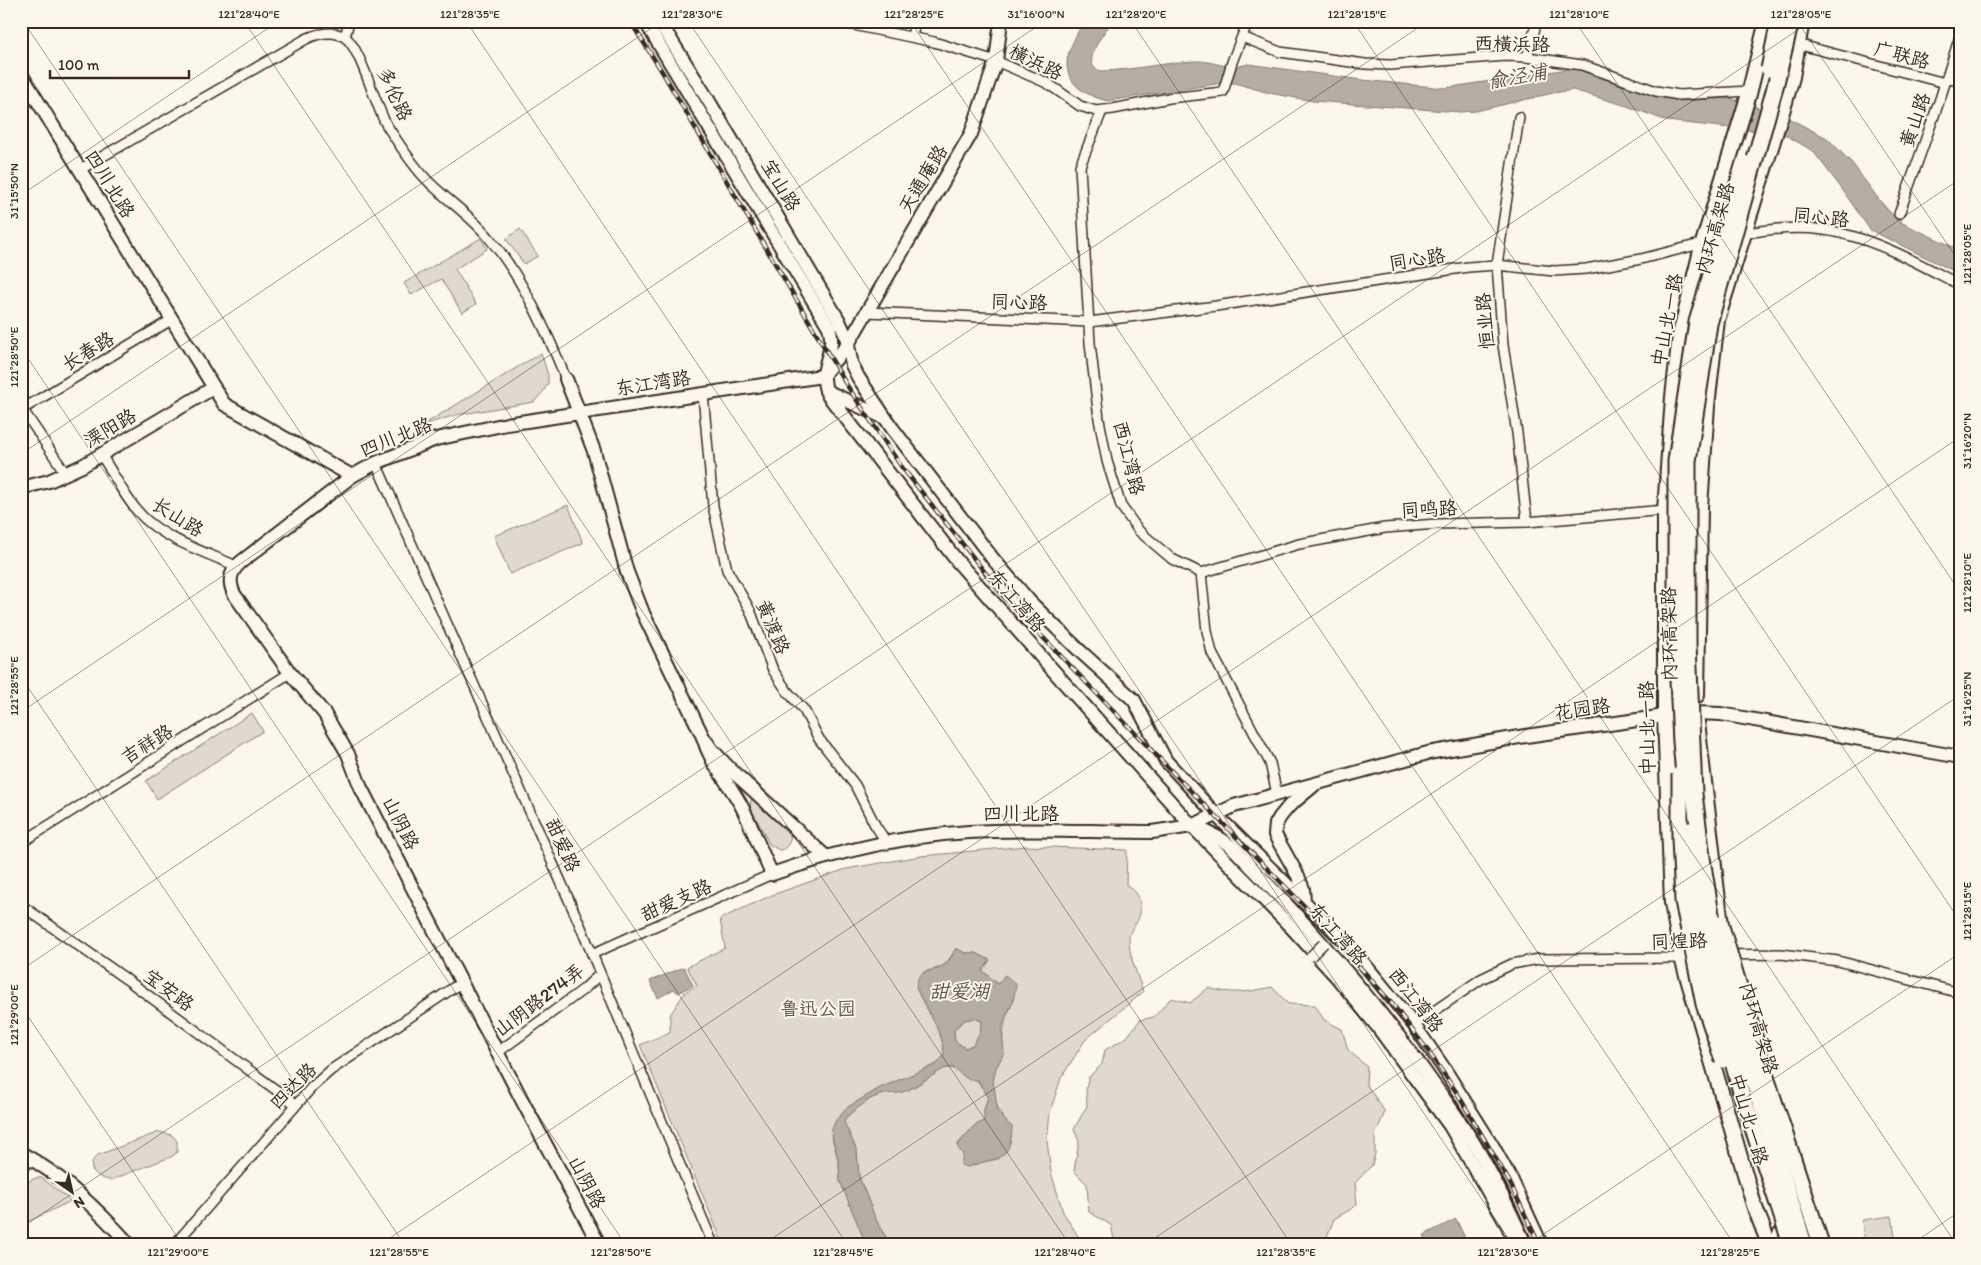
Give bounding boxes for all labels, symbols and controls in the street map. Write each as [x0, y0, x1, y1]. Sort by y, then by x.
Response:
text: 121°28'40"E [218, 7, 280, 21]
text: 121°28'35"E [440, 7, 500, 21]
text: 121°28'30"E [661, 7, 723, 21]
text: 121°28'25"E [884, 7, 944, 21]
text: 31°16'00"N [1007, 7, 1065, 21]
text: 121°28'20"E [1106, 7, 1167, 21]
text: 121°28'15"E [1328, 7, 1387, 21]
text: 121°28'10"E [1549, 7, 1609, 21]
text: 121°28'05"E [1771, 7, 1832, 21]
street label: 西横浜路 [1474, 32, 1550, 56]
street label: 广联路 [1871, 37, 1933, 73]
street label: 横浜路 [1005, 39, 1067, 85]
scale bar [50, 48, 189, 80]
text: 100 m [58, 56, 100, 74]
water label: 俞泾浦 [1485, 58, 1552, 93]
street label: 多伦路 [373, 63, 417, 125]
street label: 黄山路 [1895, 89, 1935, 151]
street label: 天通庵路 [894, 140, 952, 218]
street label: 四川北路 [80, 146, 140, 222]
street label: 宝山路 [756, 155, 806, 215]
text: 31°15'50"N [7, 163, 21, 219]
street label: 内环高架路 [1691, 179, 1739, 277]
street label: 同心路 [1791, 203, 1851, 231]
text: 121°28'05"E [1960, 223, 1974, 284]
street label: 同心路 [1387, 243, 1447, 275]
street label: 中山北一路 [1647, 271, 1687, 369]
street label: 同心路 [990, 290, 1048, 314]
street label: 恒业路 [1471, 292, 1499, 350]
text: 121°28'50"E [7, 326, 21, 387]
street label: 长春路 [58, 326, 118, 376]
street label: 东江湾路 [614, 366, 692, 400]
street label: 溧阳路 [80, 403, 140, 453]
street label: 四川北路 [356, 412, 436, 462]
text: 31°16'20"N [1960, 413, 1974, 469]
street label: 西江湾路 [1109, 418, 1149, 498]
street label: 长山路 [148, 492, 208, 542]
street label: 同鸣路 [1400, 496, 1458, 522]
text: 121°28'10"E [1960, 553, 1974, 613]
street label: 东江湾路 [983, 565, 1051, 637]
street label: 内环高架路 [1657, 586, 1681, 682]
street label: 黄渡路 [751, 596, 795, 658]
text: 121°28'55"E [7, 656, 21, 716]
text: 31°16'25"N [1960, 672, 1974, 726]
street label: 中山北一路 [1635, 680, 1659, 776]
street label: 花园路 [1552, 694, 1612, 724]
street label: 吉祥路 [117, 719, 177, 769]
street label: 山阴路 [378, 792, 424, 854]
street label: 四川北路 [983, 802, 1059, 825]
street label: 甜爱路 [541, 814, 585, 876]
street label: 甜爱支路 [637, 874, 715, 926]
text: 121°28'15"E [1960, 881, 1974, 940]
street label: 东江湾路 [1304, 898, 1372, 970]
street label: 同煌路 [1650, 929, 1708, 953]
street label: 山阴路274弄 [489, 959, 589, 1041]
street label: 西江湾路 [1384, 963, 1448, 1037]
street label: 宝安路 [139, 964, 199, 1016]
water label: 甜爱湖 [929, 979, 991, 1003]
street label: 内环高架路 [1735, 979, 1783, 1077]
text: 121°29'00"E [7, 984, 21, 1046]
park label: 鲁迅公园 [780, 997, 856, 1020]
street label: 四达路 [265, 1058, 321, 1114]
street label: 中山北一路 [1725, 1070, 1773, 1168]
street label: 山阴路 [563, 1151, 611, 1213]
north arrow [48, 1168, 98, 1218]
text: N [70, 1193, 88, 1212]
text: 121°29'00"E [147, 1245, 209, 1259]
text: 121°28'55"E [369, 1245, 429, 1259]
text: 121°28'50"E [591, 1245, 652, 1259]
text: 121°28'45"E [813, 1245, 874, 1259]
text: 121°28'40"E [1034, 1245, 1096, 1259]
text: 121°28'35"E [1256, 1245, 1316, 1259]
text: 121°28'30"E [1477, 1245, 1539, 1259]
text: 121°28'25"E [1700, 1245, 1760, 1259]

